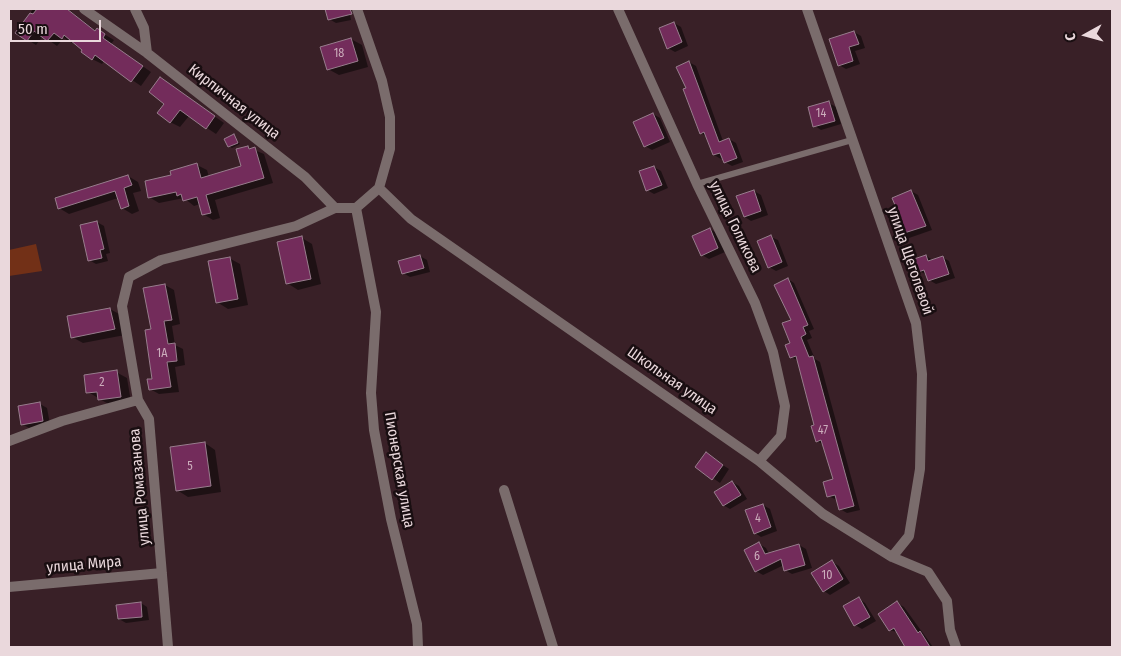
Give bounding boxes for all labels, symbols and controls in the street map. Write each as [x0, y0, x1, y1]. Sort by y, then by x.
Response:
scale bar [12, 10, 104, 42]
north arrow [1061, 10, 1111, 60]
text: 50 m [18, 20, 48, 38]
text: С [1062, 32, 1079, 42]
house number: 18 [334, 47, 344, 61]
street label: Кирпичная улица [185, 61, 283, 143]
house number: 14 [816, 107, 826, 121]
street label: улица Голикова [705, 178, 765, 276]
street label: улица Щеголевой [883, 205, 937, 317]
street label: Школьная улица [624, 343, 720, 419]
house number: 1А [157, 347, 167, 361]
house number: 2 [99, 376, 105, 390]
street label: Пионерская улица [380, 411, 418, 529]
house number: 47 [818, 424, 828, 438]
street label: улица Ромазанова [126, 428, 154, 546]
house number: 5 [187, 460, 193, 474]
house number: 4 [755, 512, 761, 526]
house number: 6 [754, 550, 760, 564]
street label: улица Мира [46, 553, 122, 577]
house number: 10 [822, 569, 832, 583]

